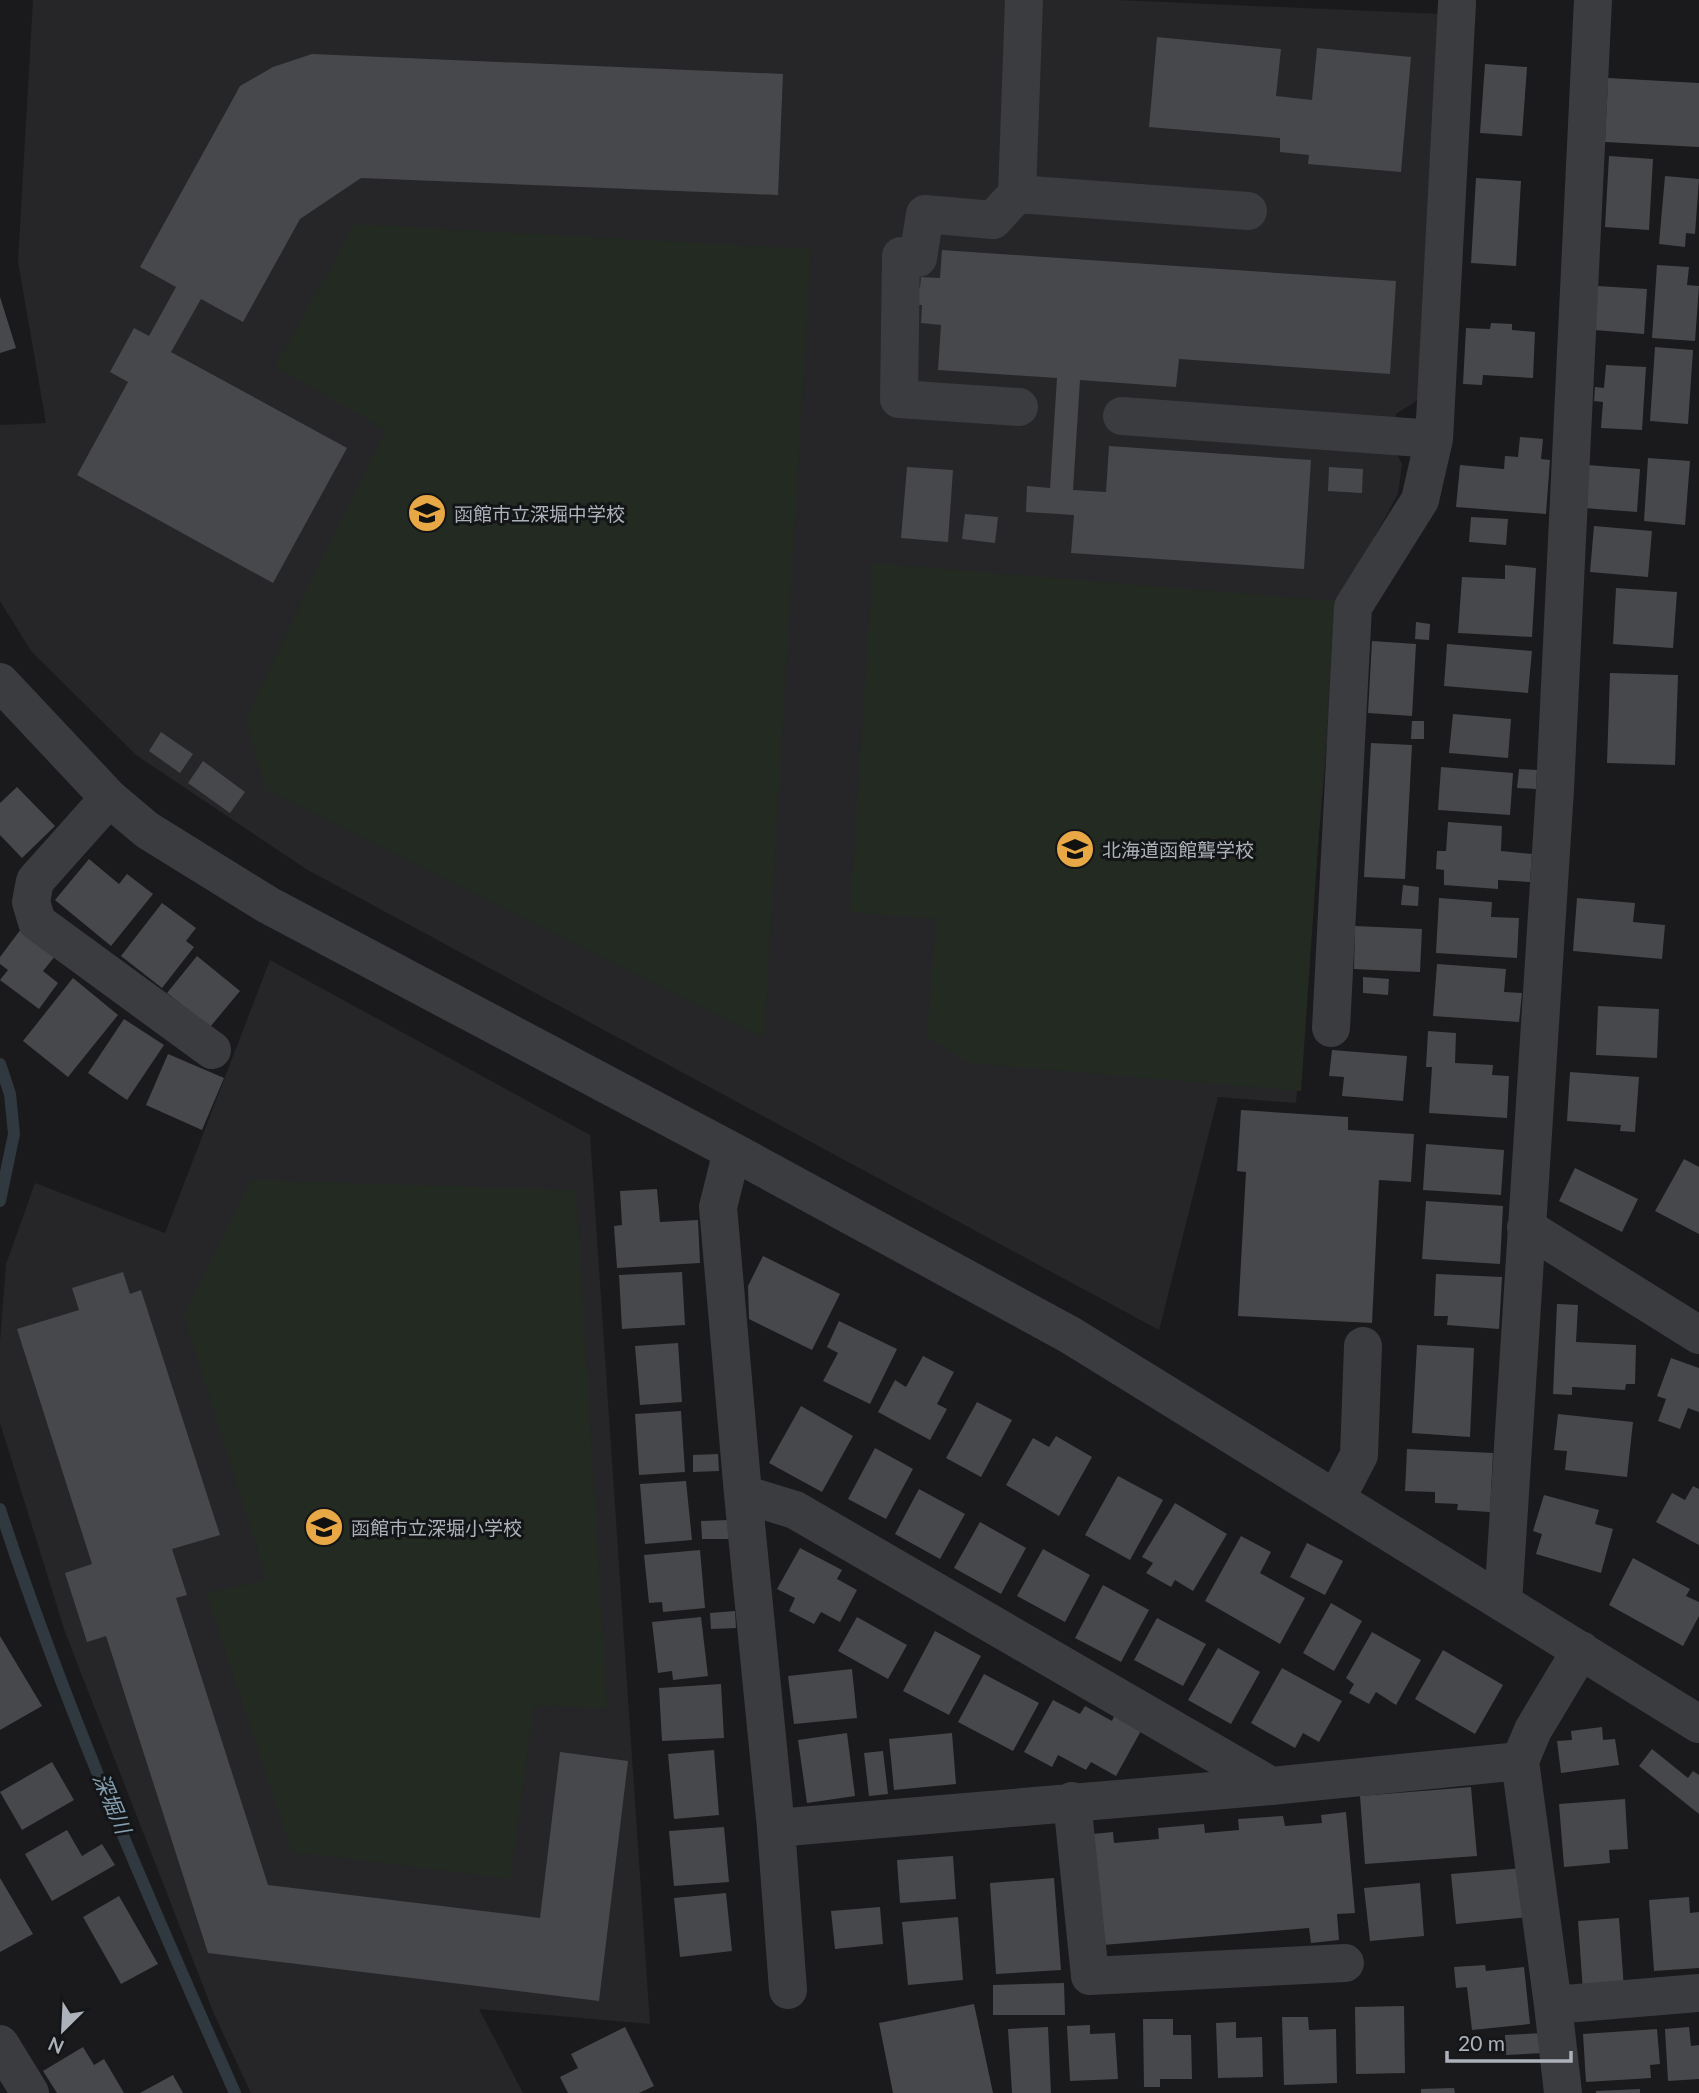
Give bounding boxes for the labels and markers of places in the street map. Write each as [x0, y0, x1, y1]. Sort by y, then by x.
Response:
school or university icon: 函館市立深堀中学校 [406, 492, 448, 534]
place label: 函館市立深堀中学校 [454, 502, 625, 525]
school or university icon: 北海道函館聾学校 [1054, 828, 1096, 870]
place label: 北海道函館聾学校 [1102, 838, 1254, 861]
school or university icon: 函館市立深堀小学校 [303, 1506, 345, 1548]
place label: 函館市立深堀小学校 [351, 1516, 522, 1539]

